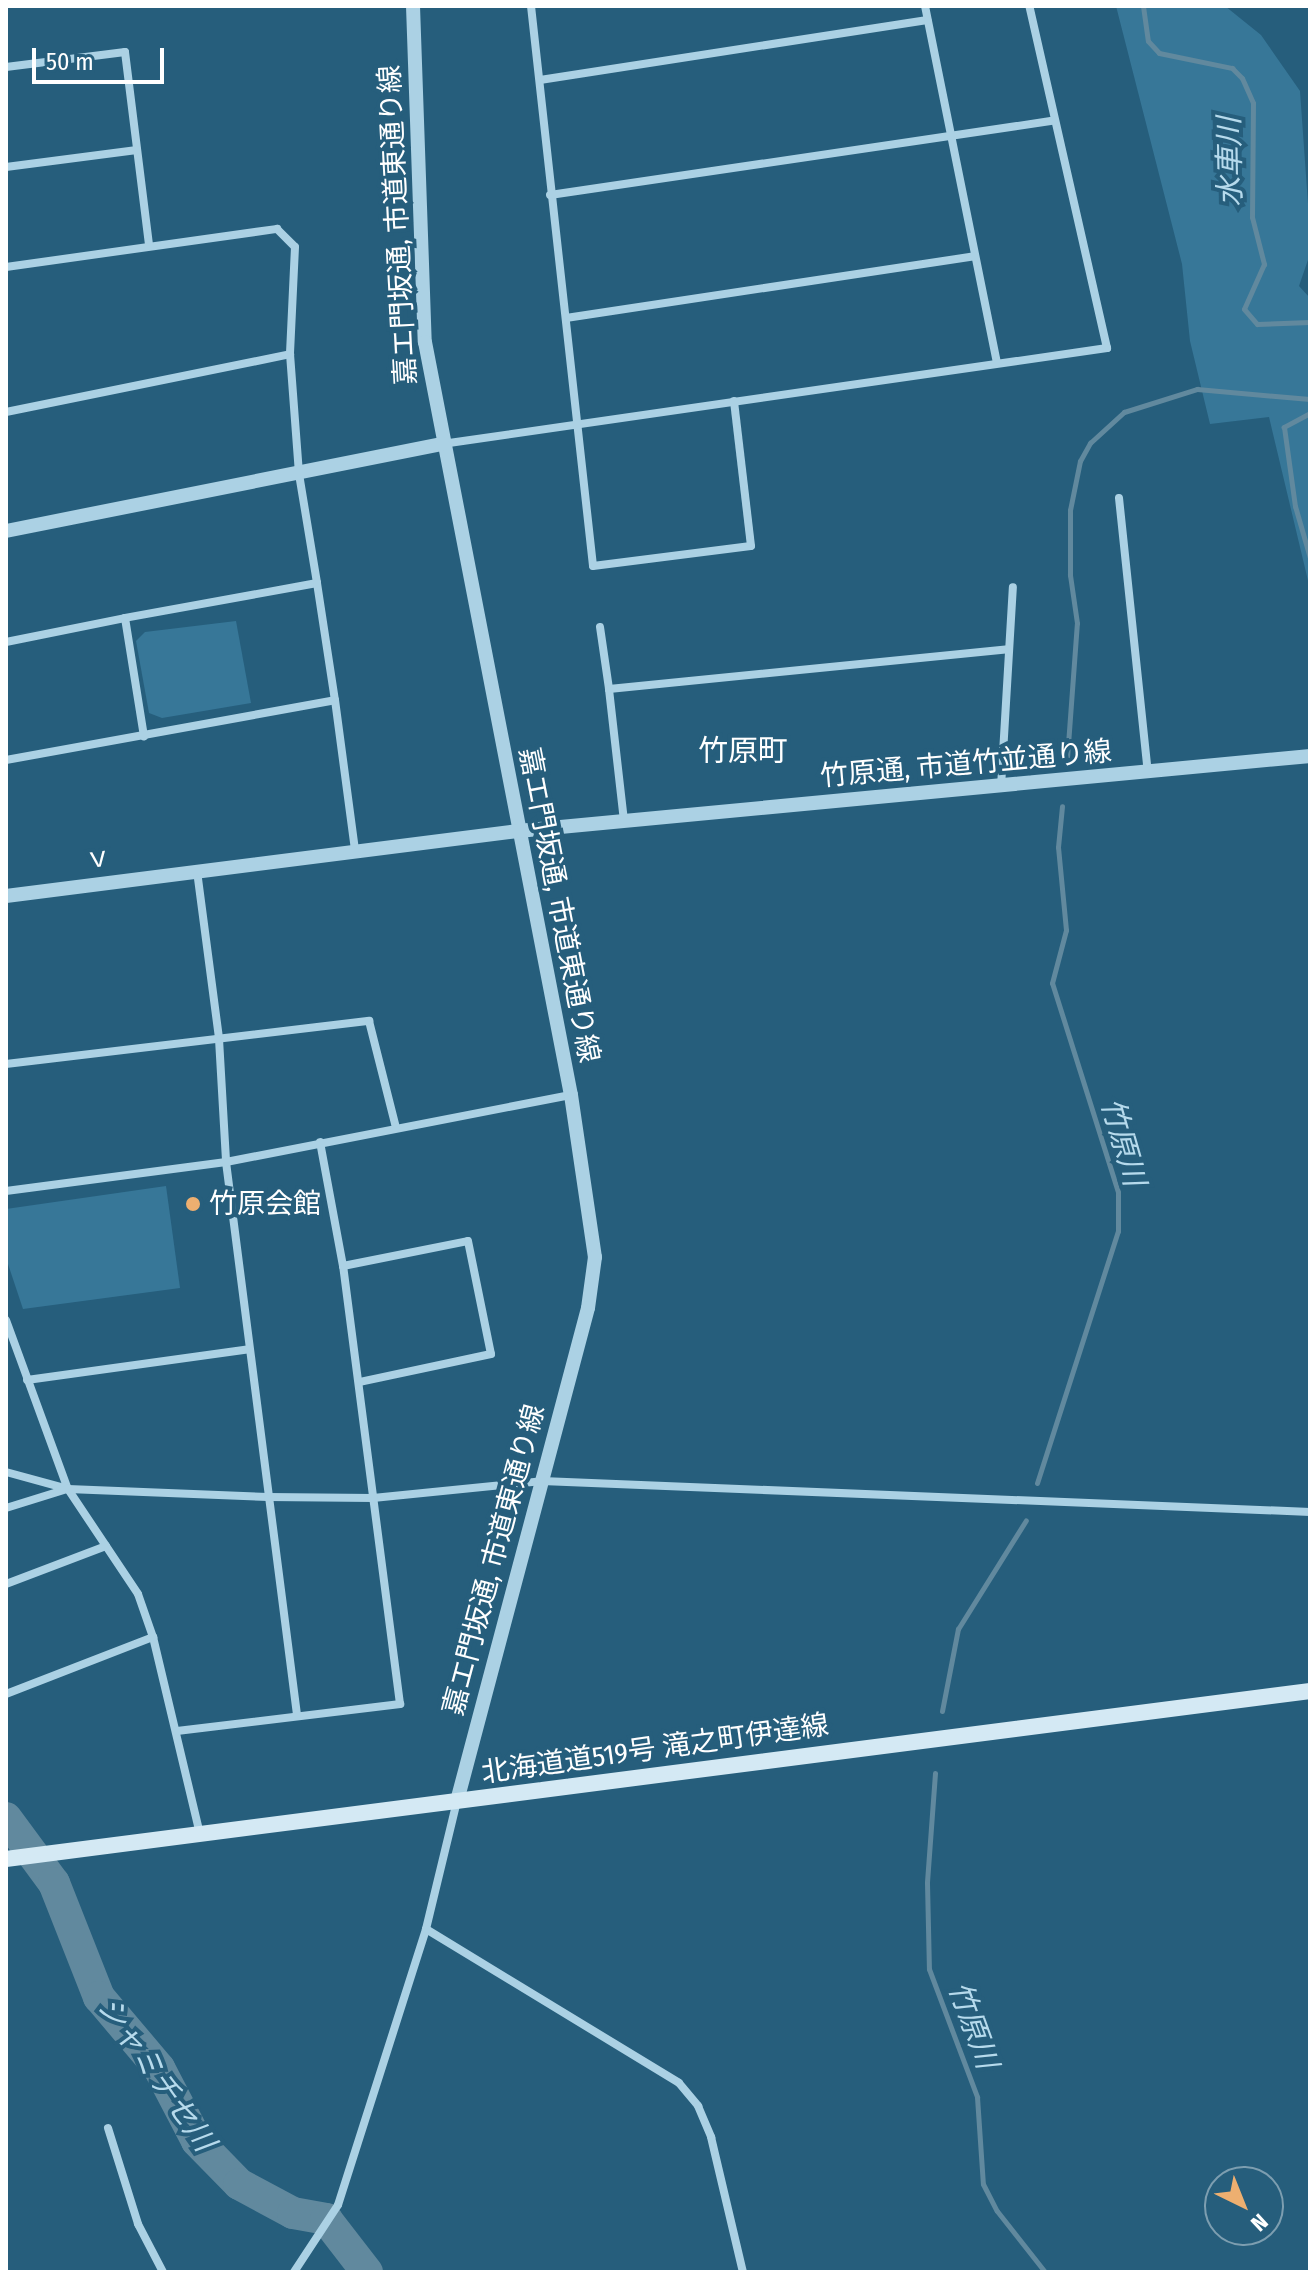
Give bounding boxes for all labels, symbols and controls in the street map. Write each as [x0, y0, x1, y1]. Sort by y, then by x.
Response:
scale bar [36, 32, 168, 82]
text: 50 m [46, 48, 94, 76]
street label: 嘉エ門坂通, 市道東通り線 [373, 64, 423, 386]
water label: 水車川 [1211, 117, 1249, 207]
district label: 竹原町 [698, 733, 788, 769]
street label: 竹原通, 市道竹並通り線 [819, 735, 1113, 793]
street label: 嘉エ門坂通, 市道東通り線 [512, 745, 606, 1065]
street label: ｖ [82, 840, 114, 876]
water label: 竹原川 [1093, 1094, 1153, 1190]
place label: 竹原会館 [209, 1187, 321, 1221]
marker: 竹原会館 [184, 1195, 202, 1213]
street label: 嘉エ門坂通, 市道東通り線 [436, 1401, 552, 1719]
street label: 北海道道519号 滝之町伊達線 [479, 1708, 831, 1790]
water label: 竹原川 [941, 1977, 1005, 2073]
water label: シャミチセ川 [90, 1990, 222, 2158]
north arrow [1204, 2166, 1284, 2246]
text: N [1245, 2208, 1273, 2237]

